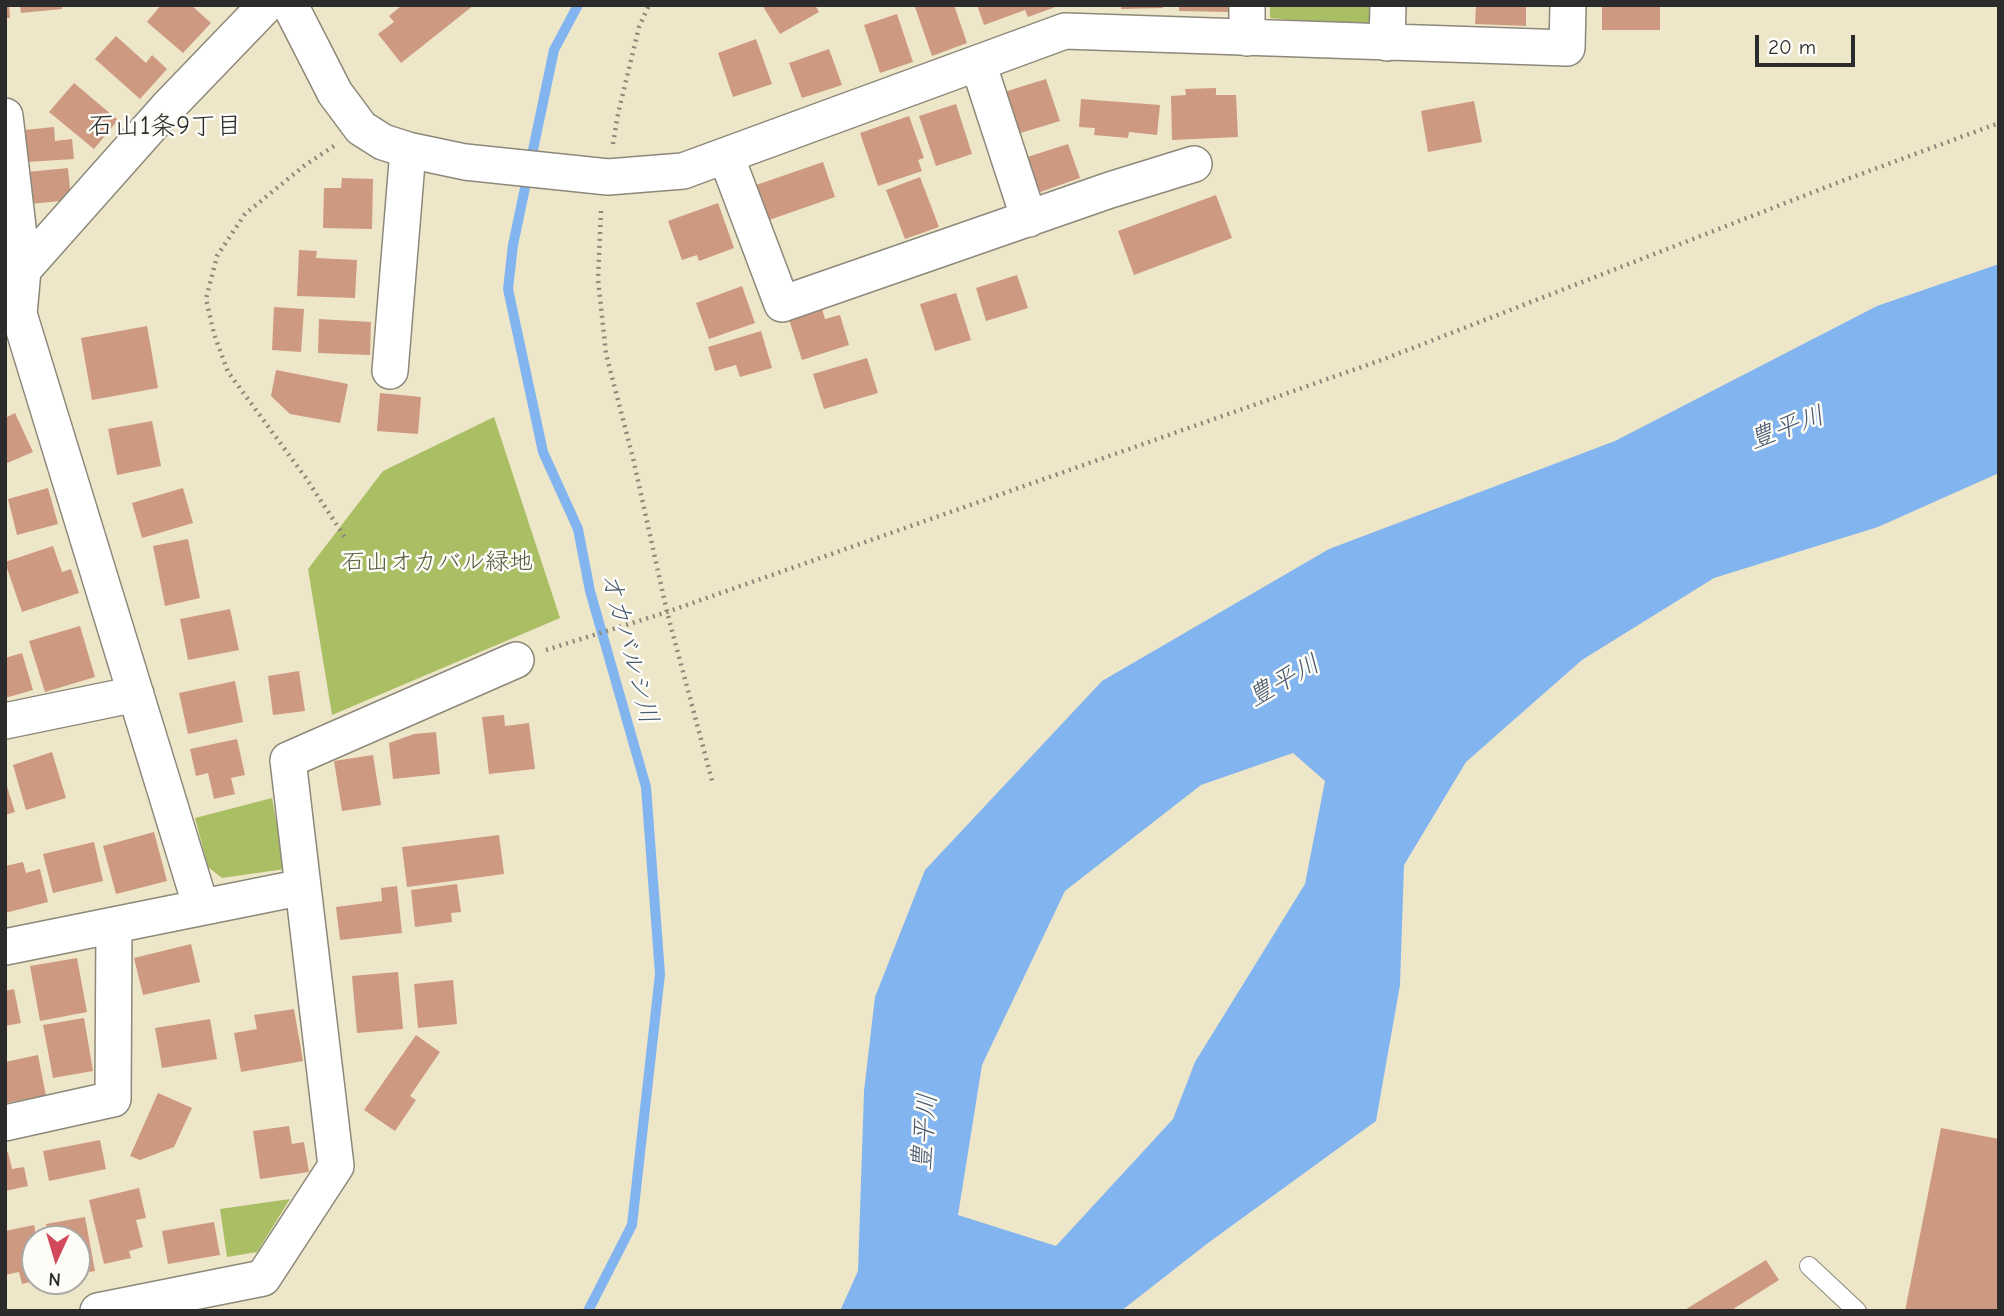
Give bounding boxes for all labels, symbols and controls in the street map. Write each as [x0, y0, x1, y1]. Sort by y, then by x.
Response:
scale bar [1759, 21, 1859, 65]
text: 20 m [1768, 35, 1816, 59]
district label: 石山1条9丁目 [88, 111, 242, 143]
water label: 豊平川 [1745, 400, 1829, 456]
park label: 石山オカバル緑地 [341, 548, 533, 576]
water label: オカバルシ川 [594, 569, 664, 727]
water label: 豊平川 [1242, 648, 1326, 714]
water label: 豊平川 [906, 1092, 944, 1172]
north arrow [21, 1225, 91, 1295]
text: N [48, 1268, 62, 1290]

